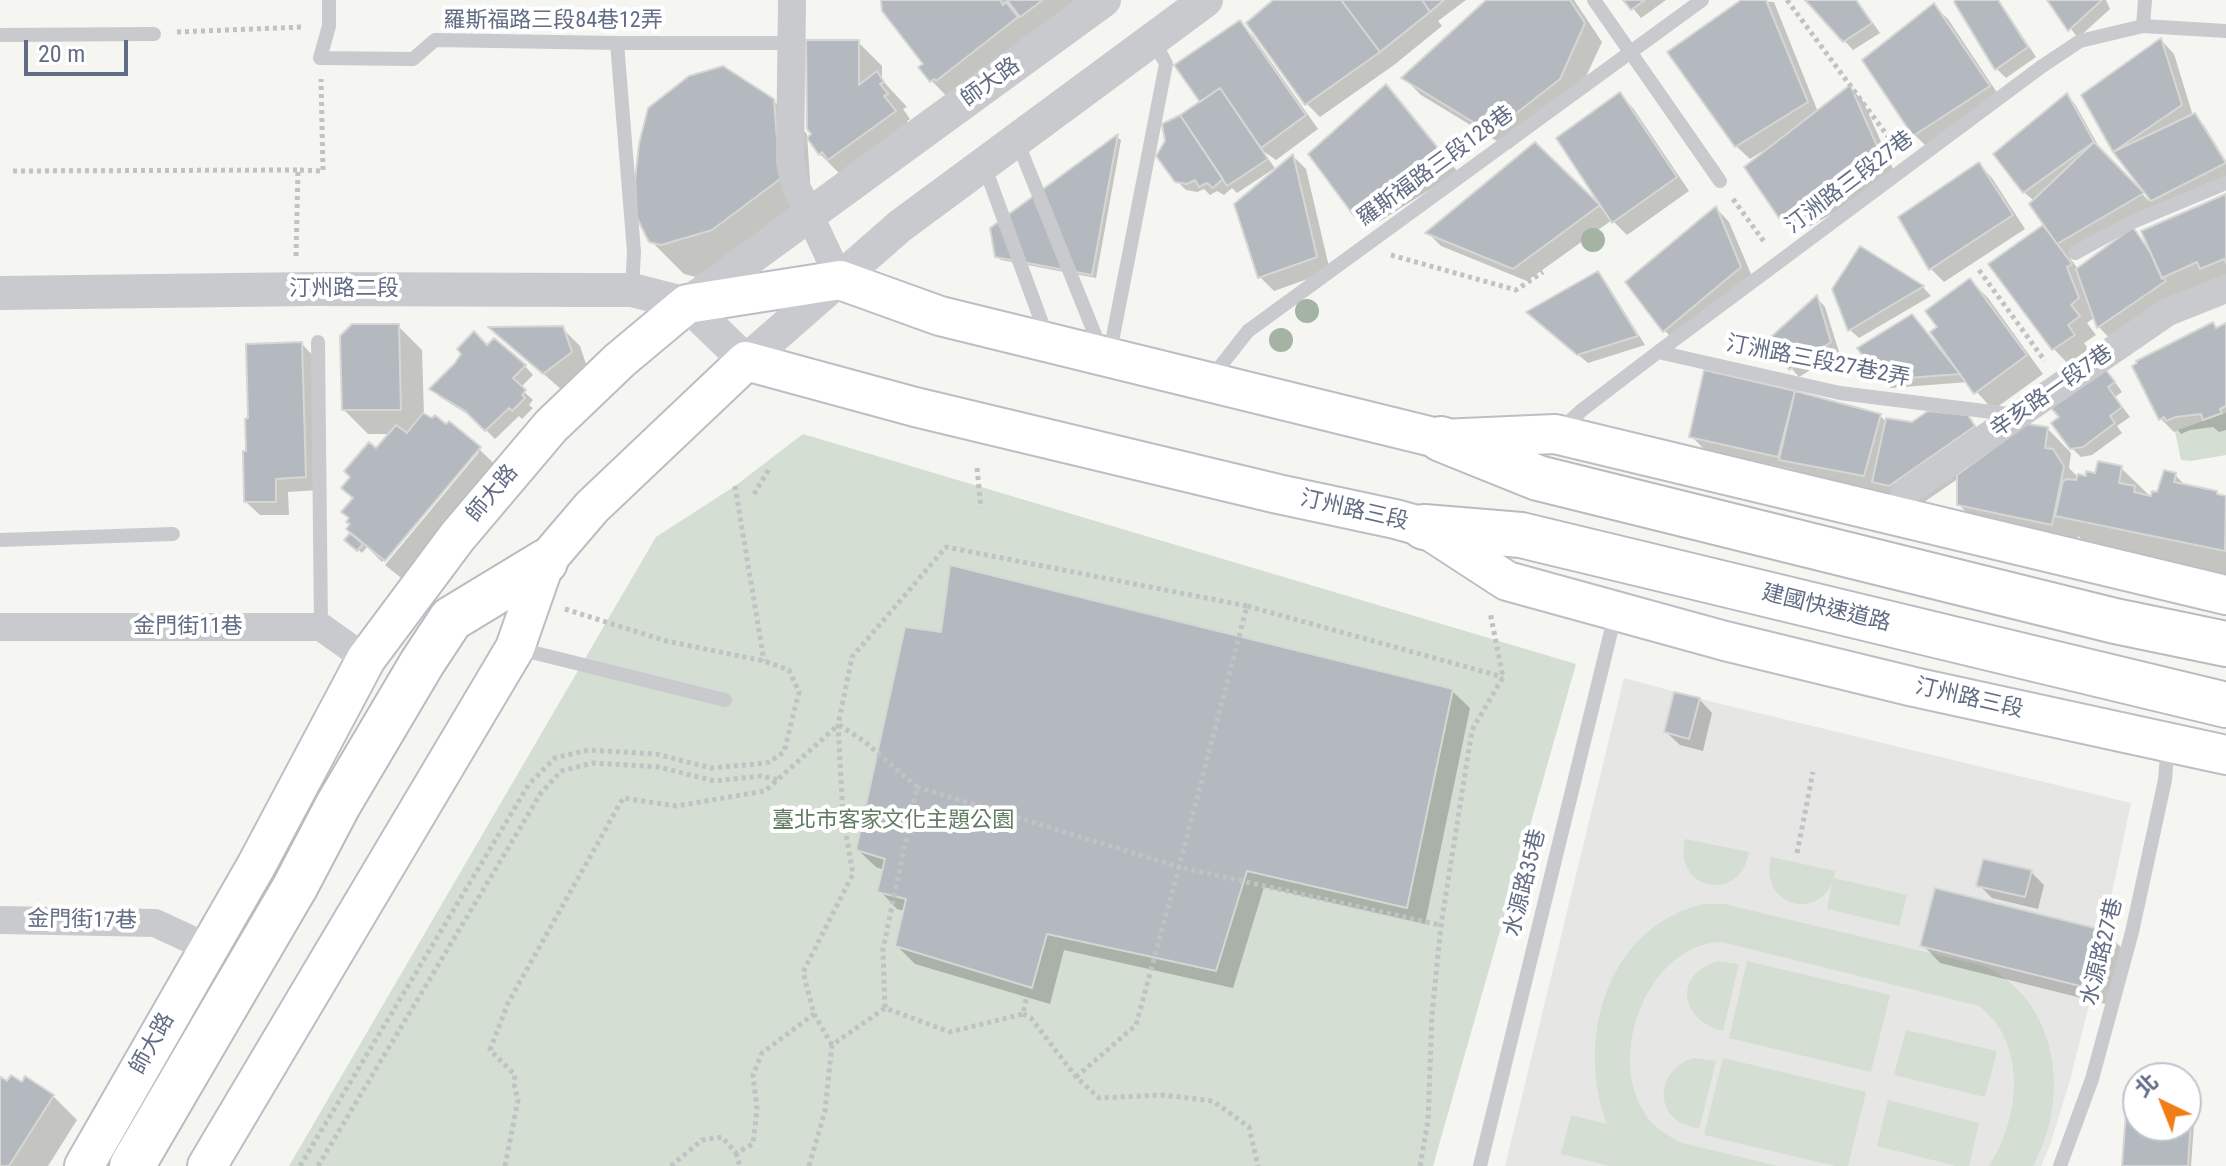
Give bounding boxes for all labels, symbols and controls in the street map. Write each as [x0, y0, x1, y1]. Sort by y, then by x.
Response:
street label: 羅斯福路三段84巷12弄 [443, 8, 663, 34]
scale bar [28, 24, 132, 74]
text: 20 m [38, 40, 85, 68]
street label: 師大路 [957, 53, 1025, 113]
street label: 羅斯福路三段128巷 [1353, 101, 1519, 233]
street label: 汀洲路三段27巷 [1781, 126, 1919, 240]
street label: 汀州路二段 [289, 276, 399, 302]
street label: 汀洲路三段27巷2弄 [1724, 331, 1912, 393]
street label: 辛亥路一段7巷 [1986, 340, 2118, 444]
street label: 師大路 [462, 460, 524, 528]
street label: 汀州路三段 [1297, 486, 1411, 536]
street label: 建國快速道路 [1759, 580, 1893, 638]
street label: 金門街11巷 [133, 614, 243, 640]
street label: 汀州路三段 [1912, 674, 2026, 724]
park label: 臺北市客家文化主題公園 [772, 808, 1014, 834]
street label: 水源路35巷 [1500, 827, 1552, 939]
street label: 水源路27巷 [2077, 896, 2129, 1008]
street label: 金門街17巷 [27, 907, 137, 935]
street label: 師大路 [125, 1009, 181, 1079]
north arrow [2122, 1062, 2202, 1142]
text: 北 [2130, 1069, 2163, 1102]

